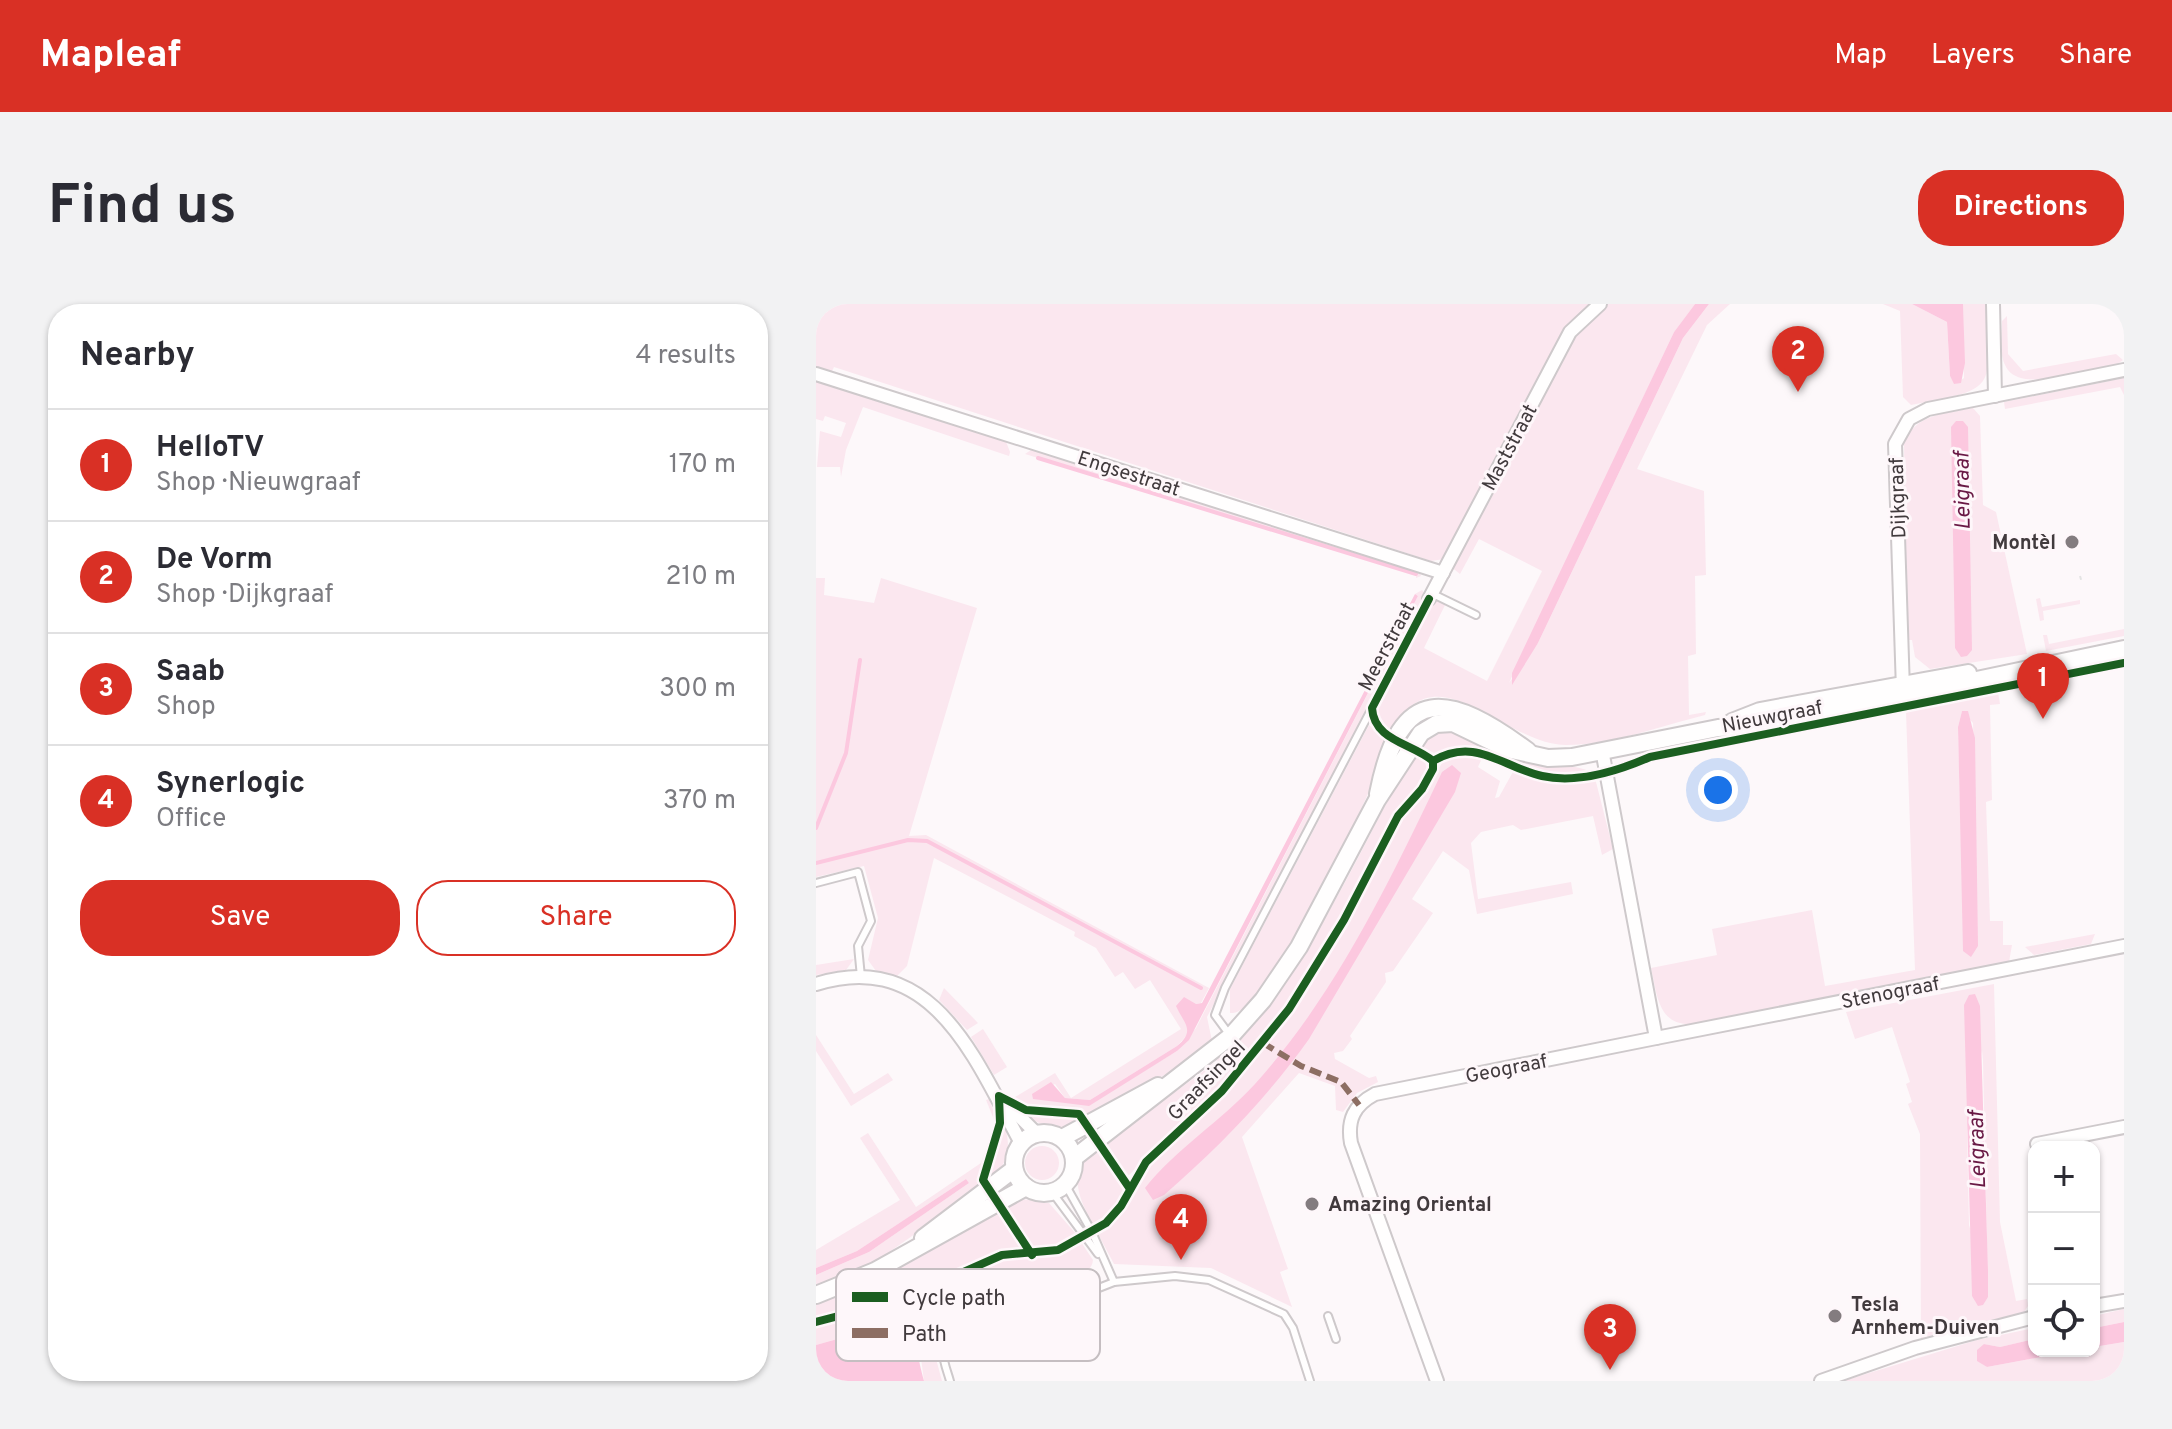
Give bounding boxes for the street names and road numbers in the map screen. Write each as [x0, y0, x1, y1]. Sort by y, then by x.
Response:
street label: Maststraat [1477, 400, 1544, 496]
street label: Engsestraat [1074, 446, 1183, 504]
street label: Dijkgraaf [1885, 457, 1913, 539]
street label: Meerstraat [1353, 598, 1422, 696]
street label: Nieuwgraaf [1720, 695, 1825, 740]
street label: Stenograaf [1839, 972, 1942, 1016]
street label: Graafsingel [1163, 1036, 1252, 1127]
street label: Geograaf [1463, 1049, 1550, 1091]

